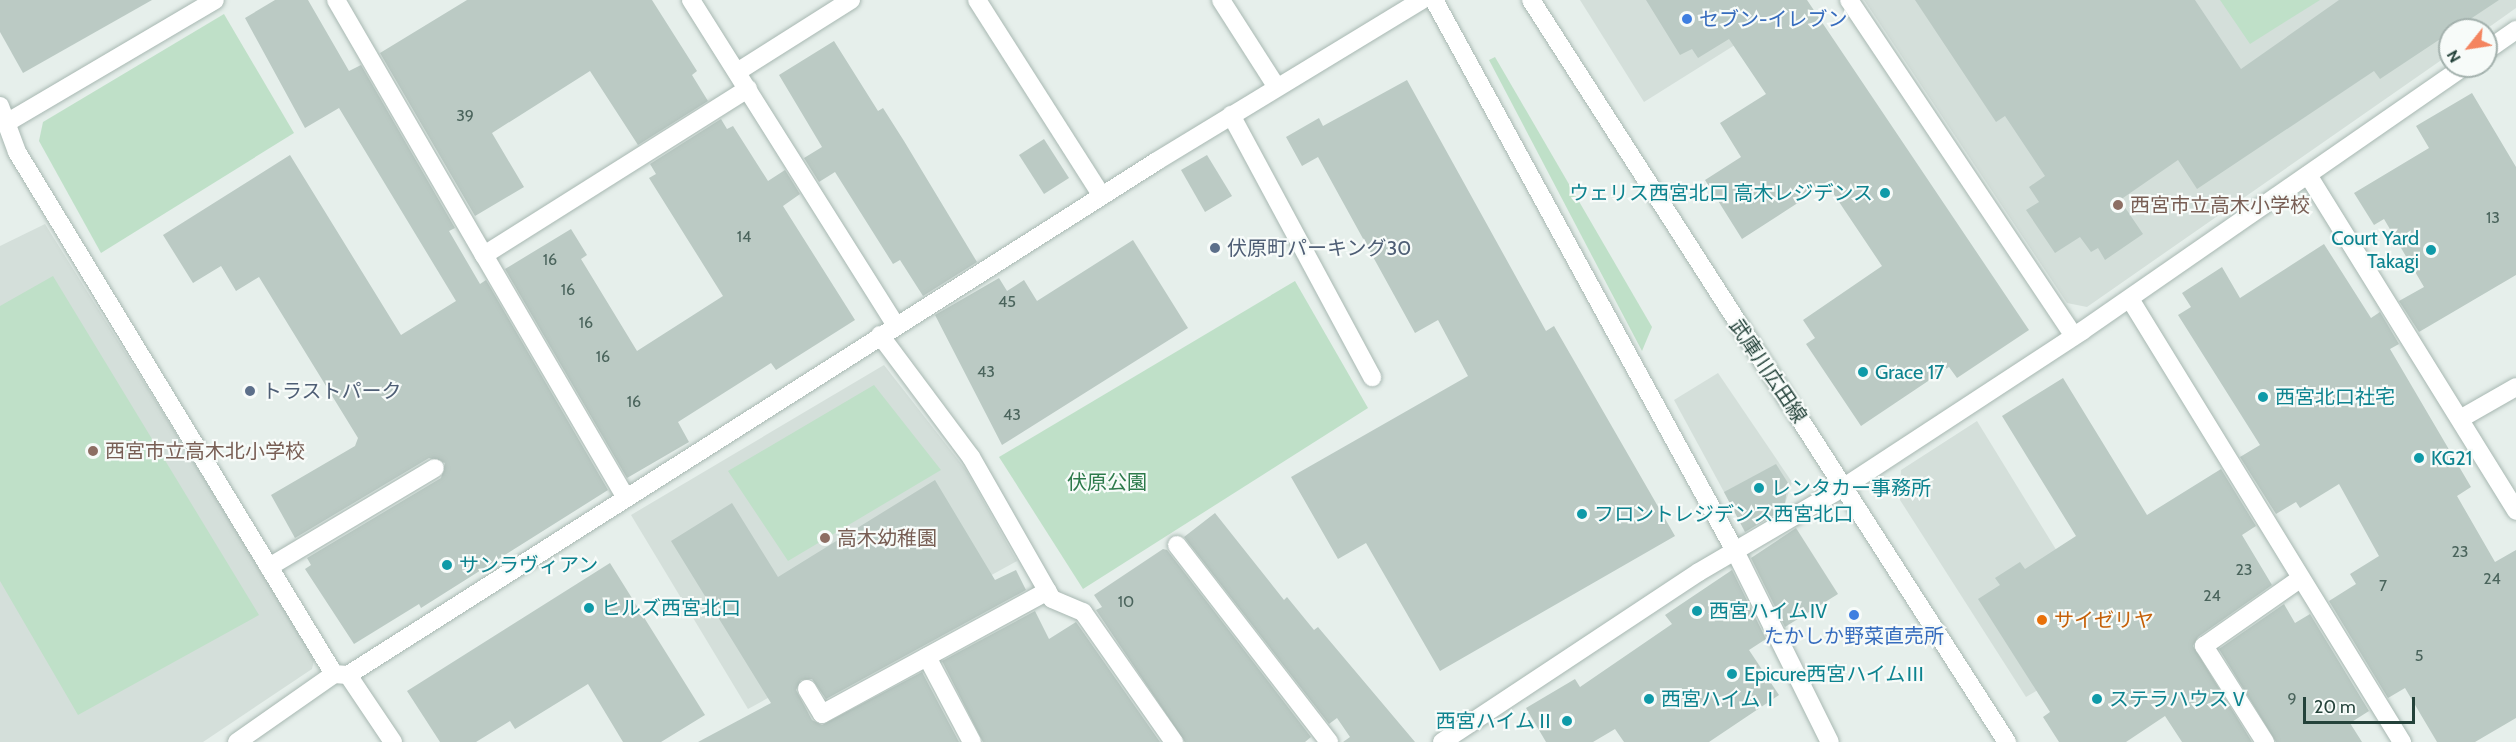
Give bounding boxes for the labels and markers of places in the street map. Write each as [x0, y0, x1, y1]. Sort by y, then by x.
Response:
place label: セブン-イレブン [1699, 7, 1847, 31]
marker: セブン-イレブン [1680, 12, 1694, 26]
place label: ウェリス西宮北口 高木レジデンス [1569, 181, 1873, 205]
marker: ウェリス西宮北口 高木レジデンス [1878, 186, 1892, 200]
place label: 西宮市立高木小学校 [2130, 193, 2310, 217]
marker: 西宮市立高木小学校 [2111, 198, 2125, 212]
place label: Court Yard Takagi [2331, 226, 2419, 273]
place label: 伏原町パーキング30 [1227, 236, 1412, 260]
marker: 伏原町パーキング30 [1208, 241, 1222, 255]
marker: Court Yard Takagi [2424, 243, 2438, 257]
place label: Grace 17 [1875, 360, 1944, 384]
marker: Grace 17 [1856, 365, 1870, 379]
place label: トラストパーク [262, 379, 402, 403]
marker: トラストパーク [243, 384, 257, 398]
place label: 西宮北口社宅 [2275, 385, 2395, 409]
marker: 西宮北口社宅 [2256, 390, 2270, 404]
place label: 西宮市立高木北小学校 [105, 439, 305, 463]
marker: 西宮市立高木北小学校 [86, 444, 100, 458]
place label: KG21 [2431, 446, 2472, 470]
marker: KG21 [2412, 451, 2426, 465]
place label: レンタカー事務所 [1771, 476, 1931, 500]
marker: レンタカー事務所 [1752, 481, 1766, 495]
place label: フロントレジデンス西宮北口 [1594, 502, 1854, 526]
marker: フロントレジデンス西宮北口 [1575, 507, 1589, 521]
place label: 高木幼稚園 [837, 526, 937, 550]
marker: 高木幼稚園 [818, 531, 832, 545]
place label: サンラヴィアン [459, 553, 599, 577]
marker: サンラヴィアン [440, 558, 454, 572]
place label: ヒルズ西宮北口 [601, 596, 741, 620]
place label: 西宮ハイムⅣ [1709, 599, 1829, 623]
marker: ヒルズ西宮北口 [582, 601, 596, 615]
marker: 西宮ハイムⅣ [1690, 604, 1704, 618]
marker: たかしか野菜直売所 [1847, 608, 1861, 622]
place label: サイゼリヤ [2054, 608, 2154, 632]
marker: サイゼリヤ [2035, 613, 2049, 627]
place label: たかしか野菜直売所 [1764, 624, 1944, 648]
place label: Epicure西宮ハイムⅢ [1744, 662, 1926, 686]
marker: Epicure西宮ハイムⅢ [1725, 667, 1739, 681]
place label: 西宮ハイムⅠ [1661, 687, 1781, 711]
place label: ステラハウスⅤ [2109, 687, 2249, 711]
marker: 西宮ハイムⅠ [1642, 692, 1656, 706]
marker: ステラハウスⅤ [2090, 692, 2104, 706]
place label: 西宮ハイムⅡ [1435, 709, 1555, 733]
marker: 西宮ハイムⅡ [1560, 714, 1574, 728]

